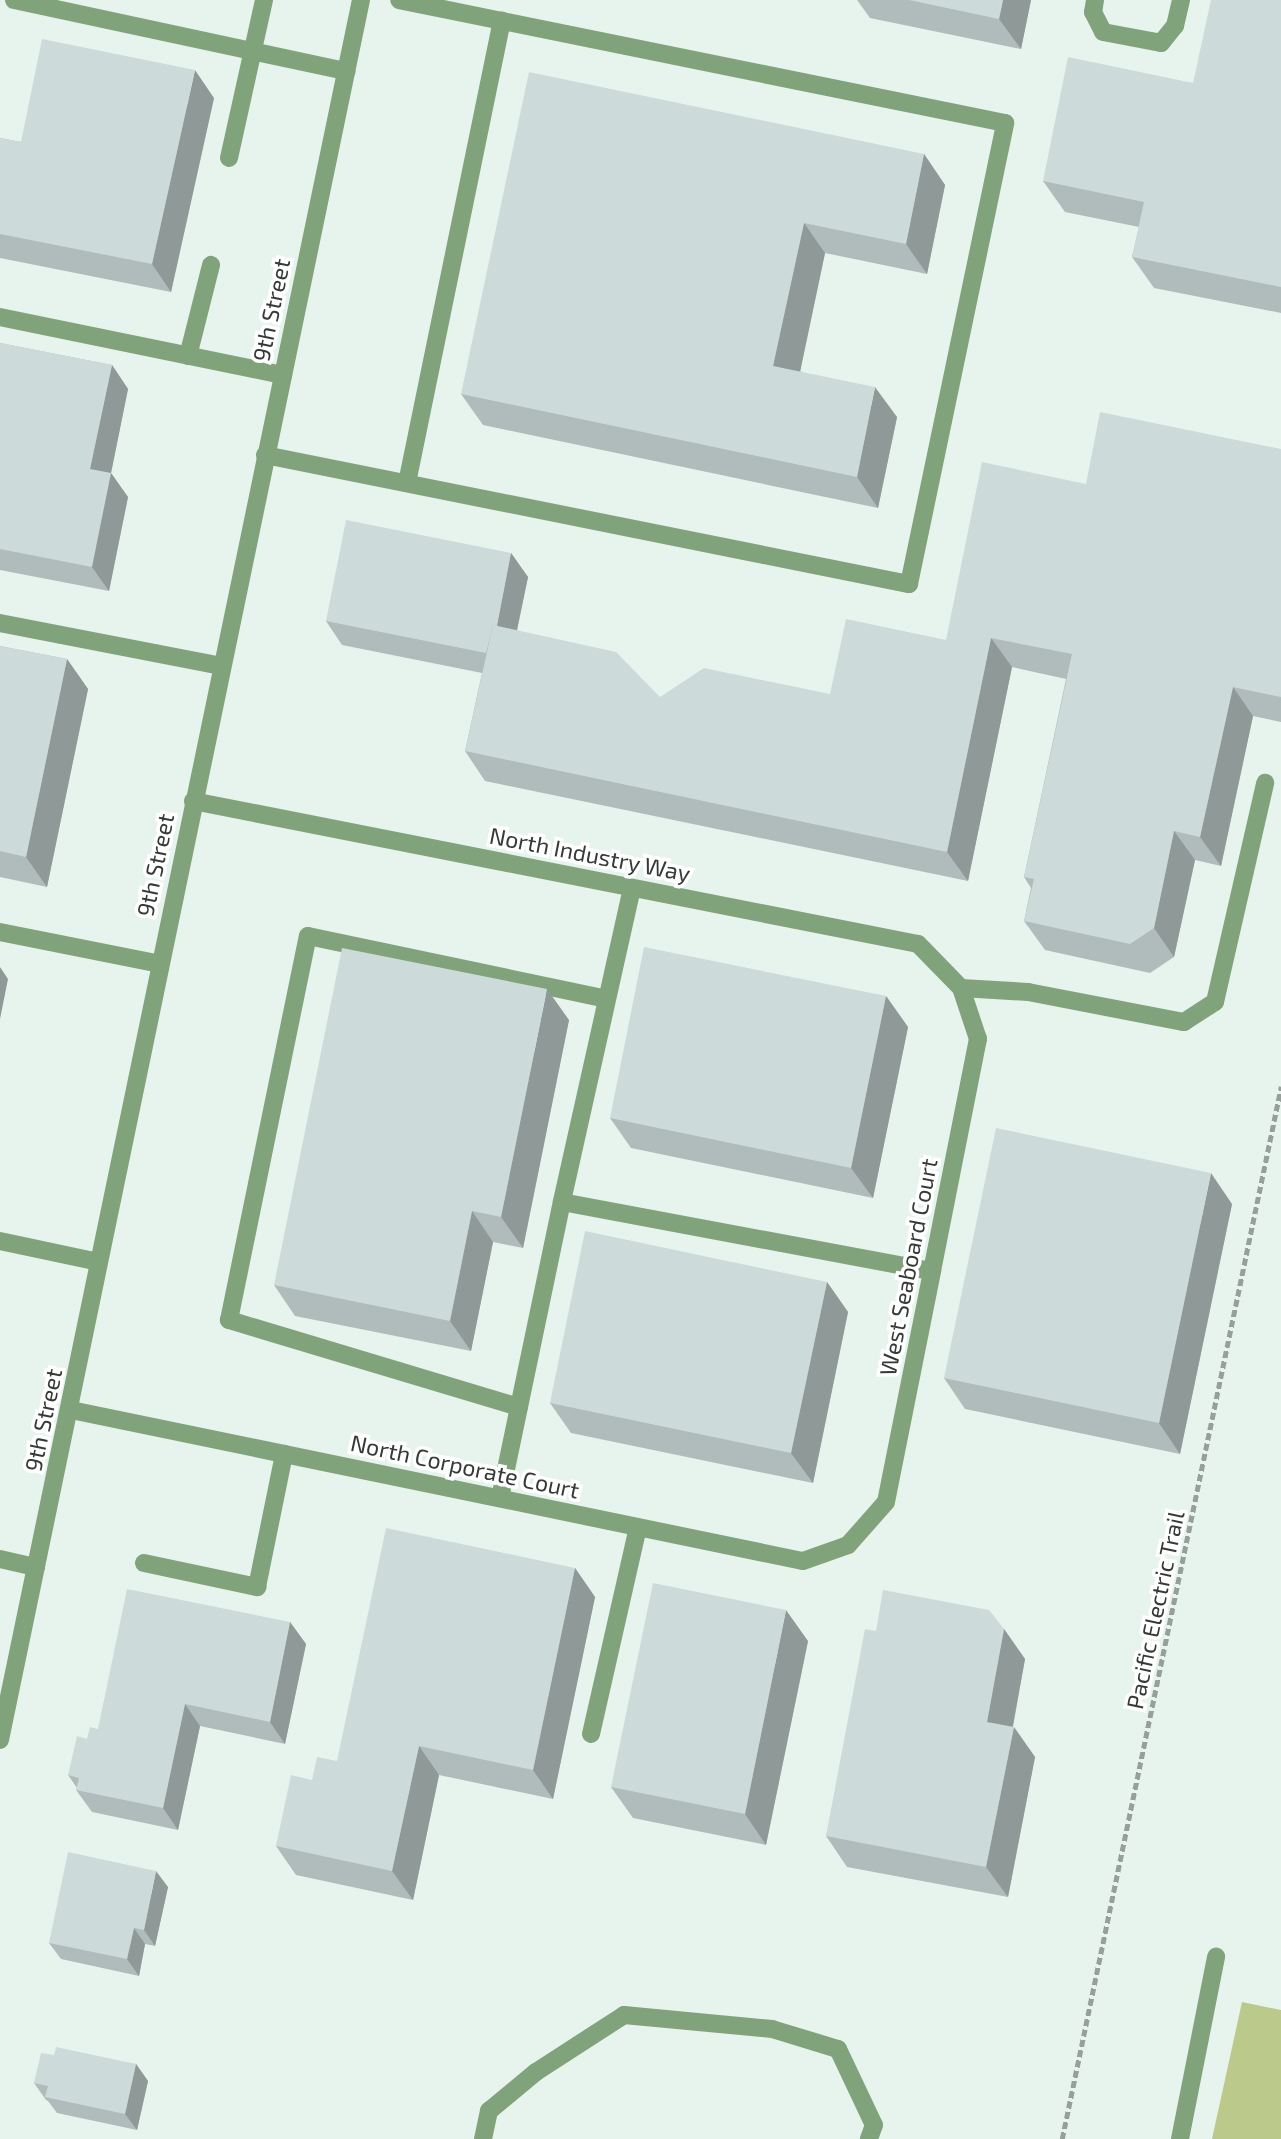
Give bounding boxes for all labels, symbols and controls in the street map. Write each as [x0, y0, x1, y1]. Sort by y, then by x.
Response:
street label: 9th Street [247, 256, 295, 364]
street label: 9th Street [131, 811, 179, 919]
street label: North Industry Way [487, 821, 693, 887]
street label: West Seaboard Court [873, 1156, 943, 1378]
street label: 9th Street [19, 1366, 67, 1474]
street label: North Corporate Court [348, 1428, 582, 1504]
street label: Pacific Electric Trail [1120, 1508, 1190, 1712]

